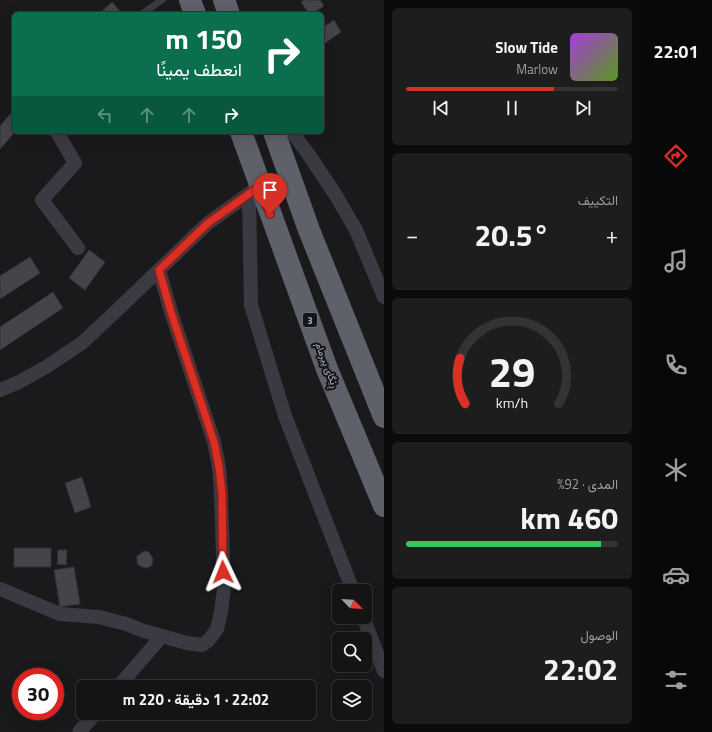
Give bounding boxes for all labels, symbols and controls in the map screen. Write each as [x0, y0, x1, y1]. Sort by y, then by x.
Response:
text: 150 m [165, 17, 242, 60]
icon: right [256, 28, 308, 80]
text: Slow Tide [495, 36, 558, 59]
text: 22:01 [654, 38, 698, 65]
text: انعطف يمينًا [156, 56, 242, 83]
text: Marlow [516, 59, 558, 79]
icon: previous [430, 97, 452, 119]
icon: pause [501, 97, 523, 119]
icon: next [572, 97, 594, 119]
icon: left [94, 104, 116, 126]
icon: ahead [136, 104, 158, 126]
icon: ahead [178, 104, 200, 126]
icon: right [220, 104, 242, 126]
icon: directions [662, 142, 690, 170]
pin [253, 173, 287, 214]
icon: arrive [259, 179, 281, 201]
text: التكييف [578, 190, 618, 210]
text: 20.5° [475, 212, 549, 258]
text: − [406, 218, 418, 252]
text: + [606, 218, 618, 252]
icon: music [662, 247, 690, 275]
road number: 3 [303, 313, 317, 327]
street label: ڕێگای پیرمام [310, 340, 343, 390]
text: 29 [489, 340, 535, 403]
icon: phone [662, 351, 690, 379]
text: km/h [496, 392, 528, 414]
icon: climate [662, 456, 690, 484]
text: المدى · 92% [557, 474, 618, 494]
text: 460 km [520, 495, 618, 541]
position arrow [202, 551, 244, 593]
icon: car [662, 561, 690, 589]
north arrow [332, 584, 372, 624]
map controls [332, 584, 372, 720]
text: الوصول [580, 625, 618, 645]
button: search [332, 632, 372, 672]
text: 22:02 [543, 646, 618, 692]
icon: filters [662, 666, 690, 694]
speed limit sign: 30 [12, 668, 64, 720]
button: layers [332, 680, 372, 720]
text: 22:02 · 1 دقيقة · 220 m [123, 688, 269, 711]

